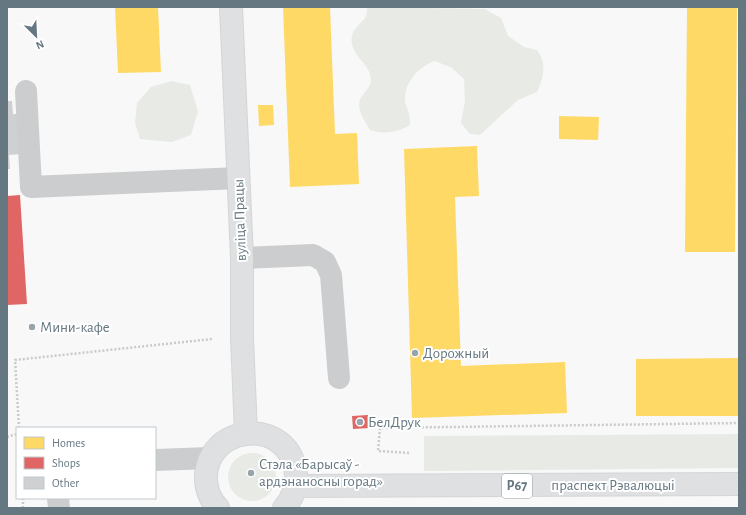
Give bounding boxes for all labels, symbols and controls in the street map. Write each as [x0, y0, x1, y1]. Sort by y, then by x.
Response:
north arrow [16, 16, 56, 56]
text: N [34, 38, 46, 51]
street label: вуліца Працы [231, 179, 249, 261]
place label: Мини-кафе [40, 320, 110, 335]
marker: Мини-кафе [27, 322, 37, 332]
place label: Дорожный [423, 346, 489, 361]
marker: Дорожный [410, 348, 420, 358]
place label: БелДрук [368, 415, 421, 430]
marker: БелДрук [355, 417, 365, 427]
legend [16, 427, 156, 499]
text: Homes [52, 437, 85, 449]
text: Shops [52, 457, 80, 469]
place label: Стэла «Барысаў - ардэнаносны горад» [259, 457, 383, 489]
marker: Стэла «Барысаў - ардэнаносны горад» [246, 468, 256, 478]
road number: Р67 [502, 474, 532, 498]
text: Other [52, 477, 79, 489]
street label: праспект Рэвалюцыі [551, 478, 675, 493]

